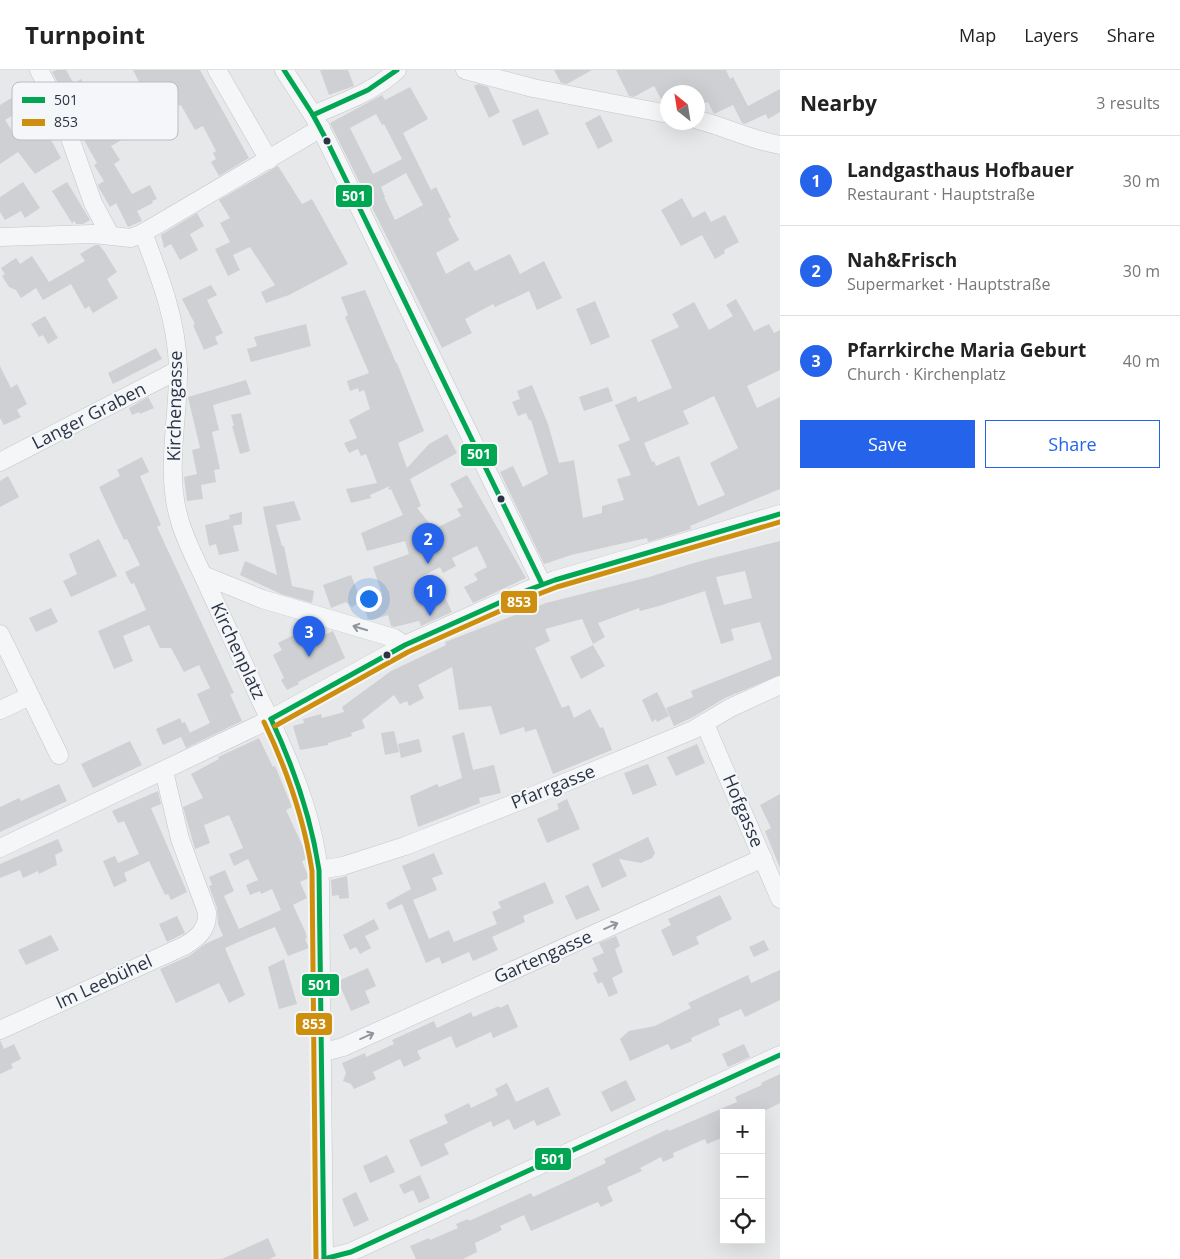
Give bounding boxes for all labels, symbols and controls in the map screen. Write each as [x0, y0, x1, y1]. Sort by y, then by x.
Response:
text: Turnpoint [25, 18, 145, 51]
text: Map [959, 23, 996, 47]
text: Layers [1024, 23, 1079, 47]
text: Share [1107, 23, 1155, 47]
legend [12, 82, 178, 140]
north arrow [660, 85, 705, 130]
text: Nearby [800, 89, 877, 117]
text: 501 [54, 90, 78, 109]
text: 3 results [1096, 92, 1160, 114]
text: 853 [54, 112, 78, 131]
unlabelled marker [322, 136, 332, 146]
text: Landgasthaus Hofbauer [847, 157, 1074, 183]
text: 1 [811, 170, 821, 192]
text: 30 m [1123, 170, 1160, 192]
text: Restaurant · Hauptstraße [847, 183, 1035, 205]
line badge: 501 [335, 184, 373, 208]
text: 501 [342, 186, 366, 205]
text: Nah&Frisch [847, 247, 957, 273]
text: 2 [811, 260, 821, 282]
text: 30 m [1123, 260, 1160, 282]
text: Supermarket · Hauptstraße [847, 273, 1050, 295]
text: Pfarrkirche Maria Geburt [847, 337, 1086, 363]
street label: Kirchengasse [161, 350, 187, 462]
text: 3 [811, 350, 821, 372]
text: 40 m [1123, 350, 1160, 372]
text: Church · Kirchenplatz [847, 363, 1006, 385]
street label: Langer Graben [27, 376, 150, 454]
button: Save [800, 420, 975, 468]
button: Share [985, 420, 1160, 468]
line badge: 501 [460, 443, 498, 467]
text: 501 [467, 444, 491, 463]
unlabelled marker [496, 494, 506, 504]
pin: 2 [412, 523, 444, 564]
pin: 1 [414, 575, 446, 616]
your location [356, 586, 382, 612]
line badge: 853 [500, 590, 538, 614]
text: 853 [507, 592, 531, 611]
street label: Kirchenplatz [206, 598, 272, 703]
pin: 3 [293, 616, 325, 657]
one-way arrow [352, 622, 368, 632]
unlabelled marker [382, 650, 392, 660]
street label: Pfarrgasse [507, 758, 598, 814]
street label: Hofgasse [718, 770, 770, 851]
one-way arrow [603, 921, 618, 931]
street label: Gartengasse [490, 924, 595, 988]
street label: Im Leebühel [51, 948, 156, 1014]
line badge: 501 [301, 973, 340, 997]
text: 501 [308, 975, 332, 994]
line badge: 853 [295, 1012, 333, 1036]
text: 853 [302, 1014, 326, 1033]
one-way arrow [359, 1031, 374, 1040]
map controls [720, 1109, 765, 1244]
button: + [720, 1109, 765, 1154]
line badge: 501 [534, 1147, 572, 1171]
text: 501 [541, 1149, 565, 1168]
button: − [720, 1154, 765, 1199]
button: locate [720, 1199, 765, 1244]

